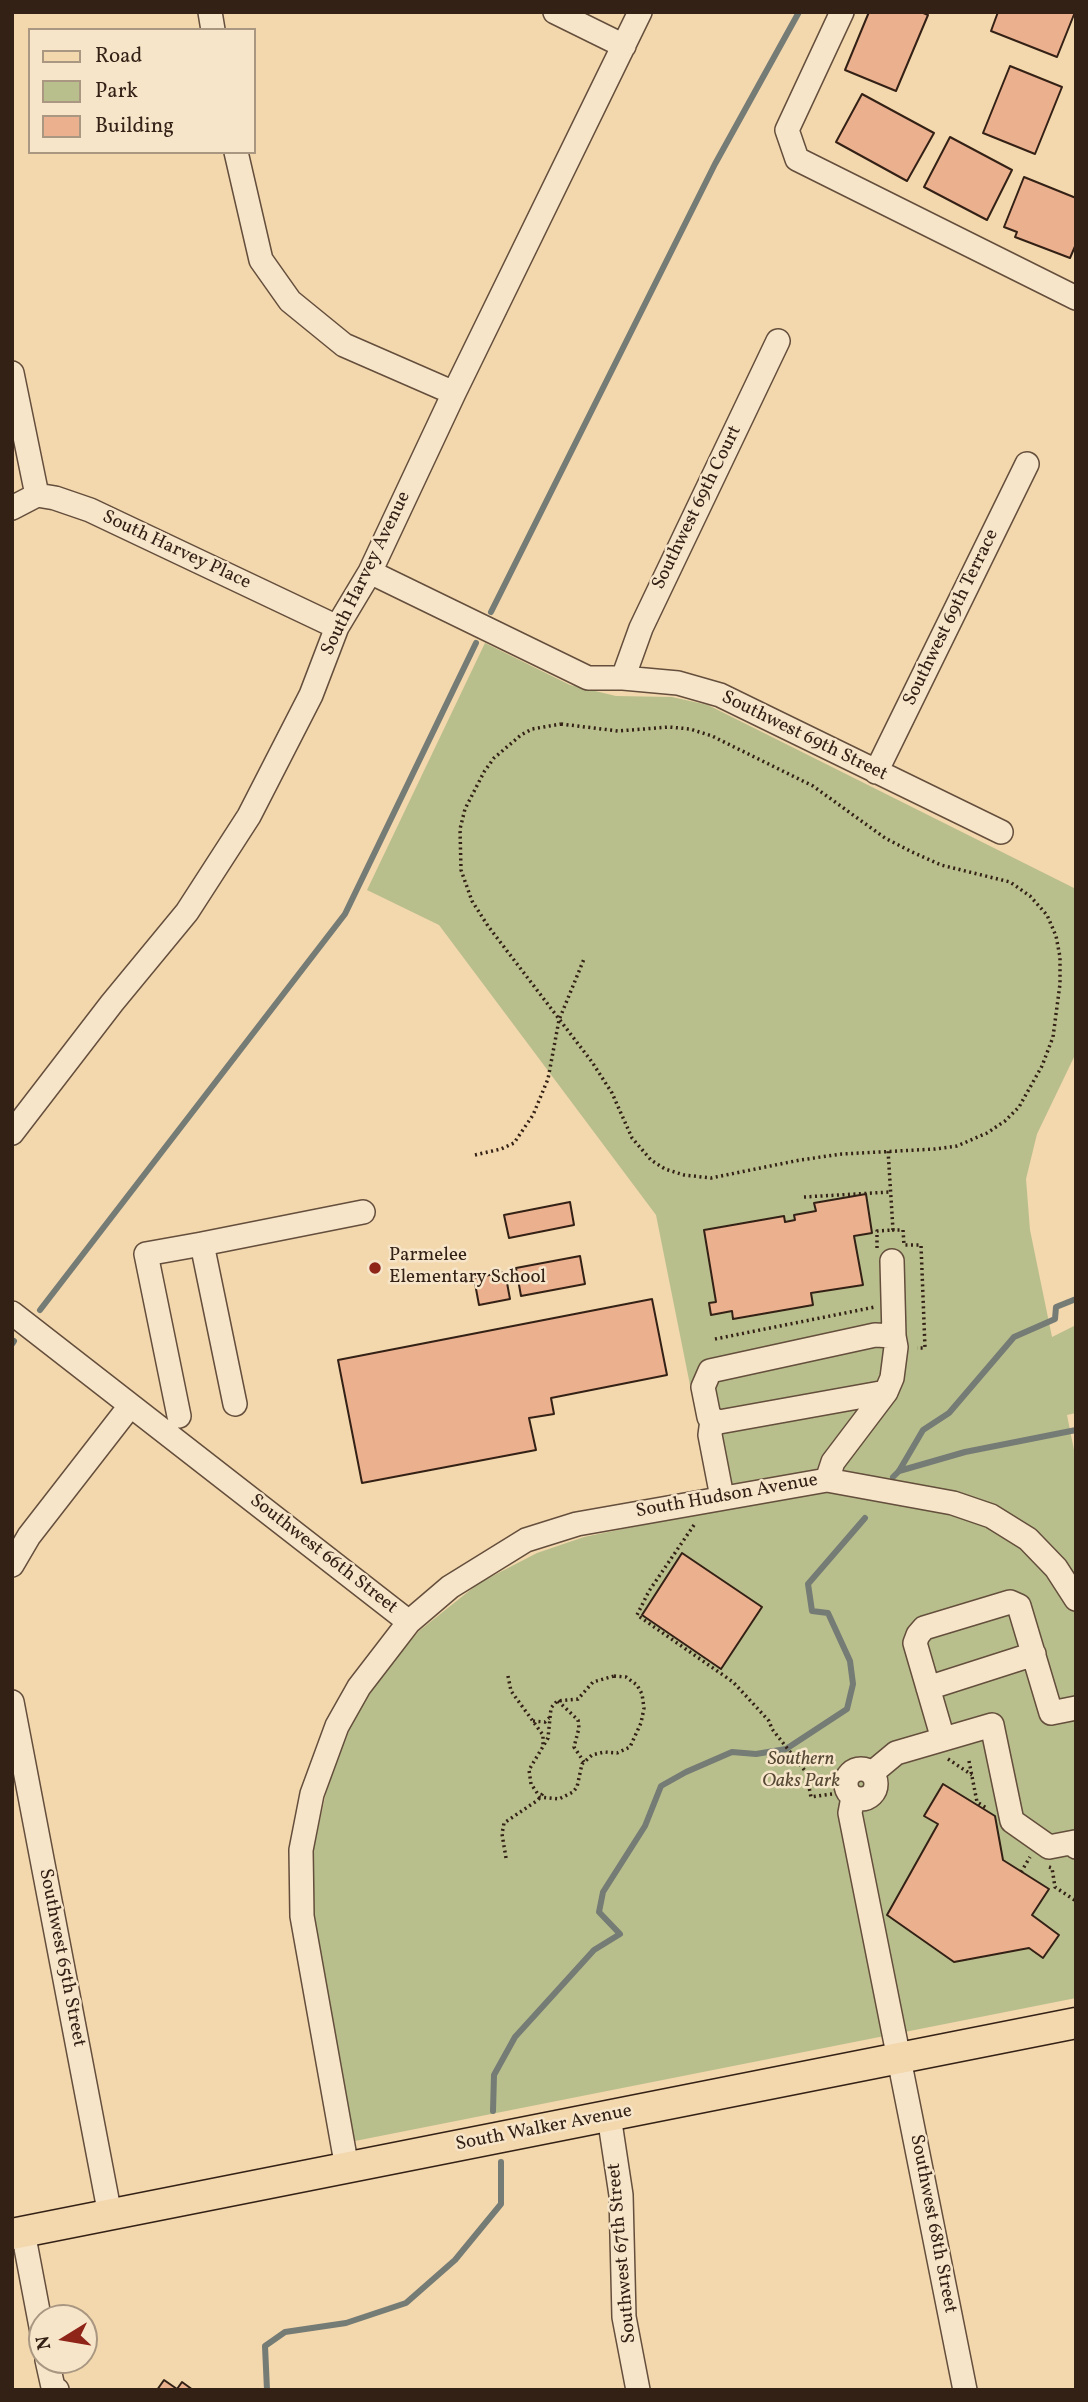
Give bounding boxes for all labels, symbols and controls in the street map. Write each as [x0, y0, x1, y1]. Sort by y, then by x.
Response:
legend [28, 28, 256, 154]
text: Road [95, 42, 142, 71]
text: Park [95, 77, 138, 106]
text: Building [95, 112, 174, 141]
street label: Southwest 69th Court [648, 422, 748, 594]
street label: South Harvey Avenue [317, 488, 417, 660]
street label: South Harvey Place [98, 507, 254, 595]
street label: Southwest 69th Terrace [899, 526, 1005, 710]
street label: Southwest 69th Street [717, 687, 891, 787]
place label: Parmelee Elementary School [389, 1246, 546, 1290]
marker: Parmelee Elementary School [367, 1260, 383, 1276]
street label: South Hudson Avenue [634, 1470, 820, 1524]
street label: Southwest 66th Street [244, 1490, 402, 1620]
park label: Southern Oaks Park [762, 1750, 840, 1794]
street label: Southwest 65th Street [33, 1867, 89, 2049]
street label: South Walker Avenue [454, 2101, 634, 2157]
street label: Southwest 68th Street [903, 2133, 961, 2315]
street label: Southwest 67th Street [604, 2162, 642, 2344]
north arrow [28, 2304, 98, 2374]
text: N [30, 2333, 58, 2352]

